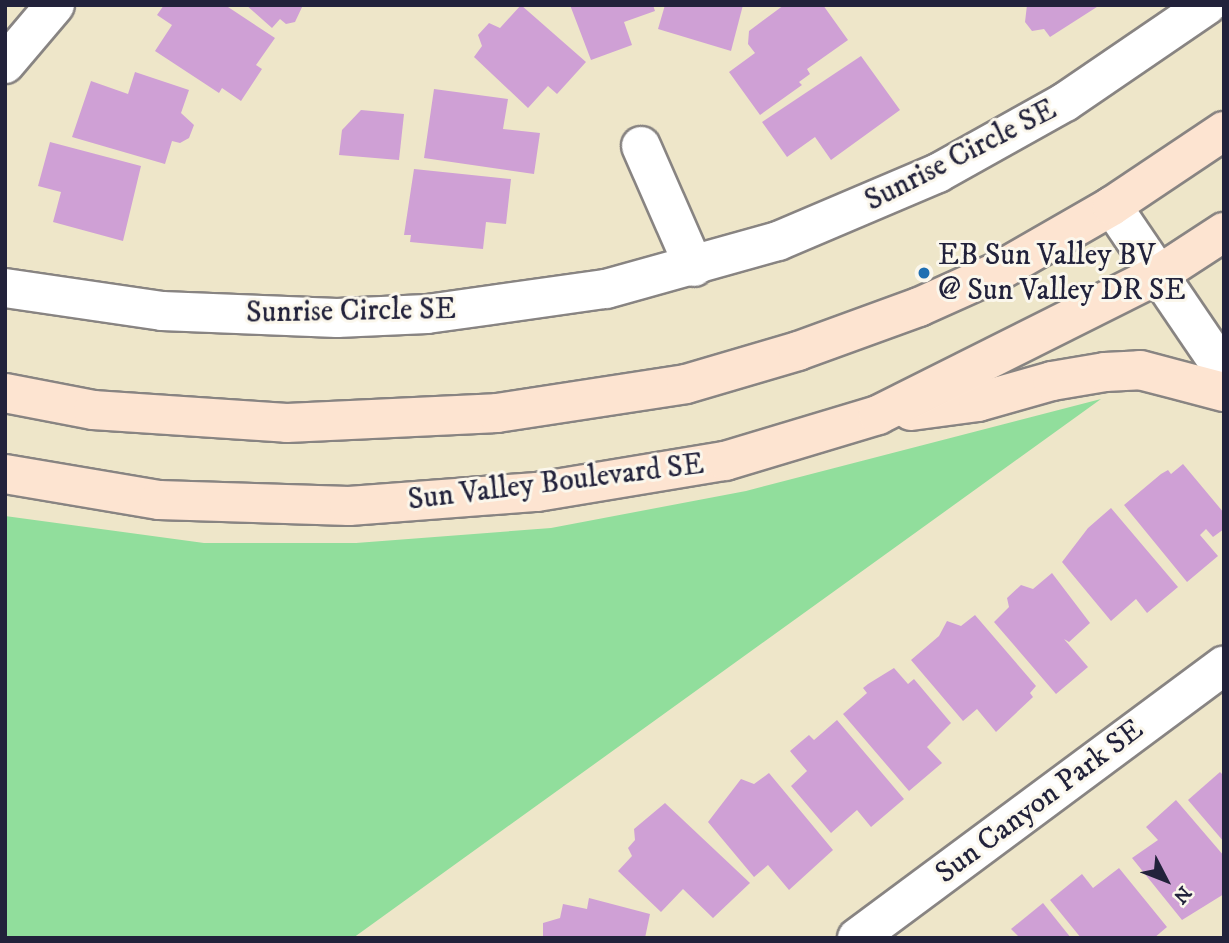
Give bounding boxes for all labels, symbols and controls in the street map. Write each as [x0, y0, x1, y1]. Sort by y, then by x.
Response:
street label: Sunrise Circle SE [859, 92, 1063, 220]
place label: EB Sun Valley BV @ Sun Valley DR SE [938, 238, 1186, 308]
marker: EB Sun Valley BV @ Sun Valley DR SE [916, 265, 932, 281]
street label: Sunrise Circle SE [246, 292, 456, 332]
street label: Sun Valley Boulevard SE [406, 447, 706, 519]
street label: Sun Canyon Park SE [929, 712, 1151, 892]
north arrow [1131, 845, 1201, 915]
text: N [1168, 881, 1196, 908]

